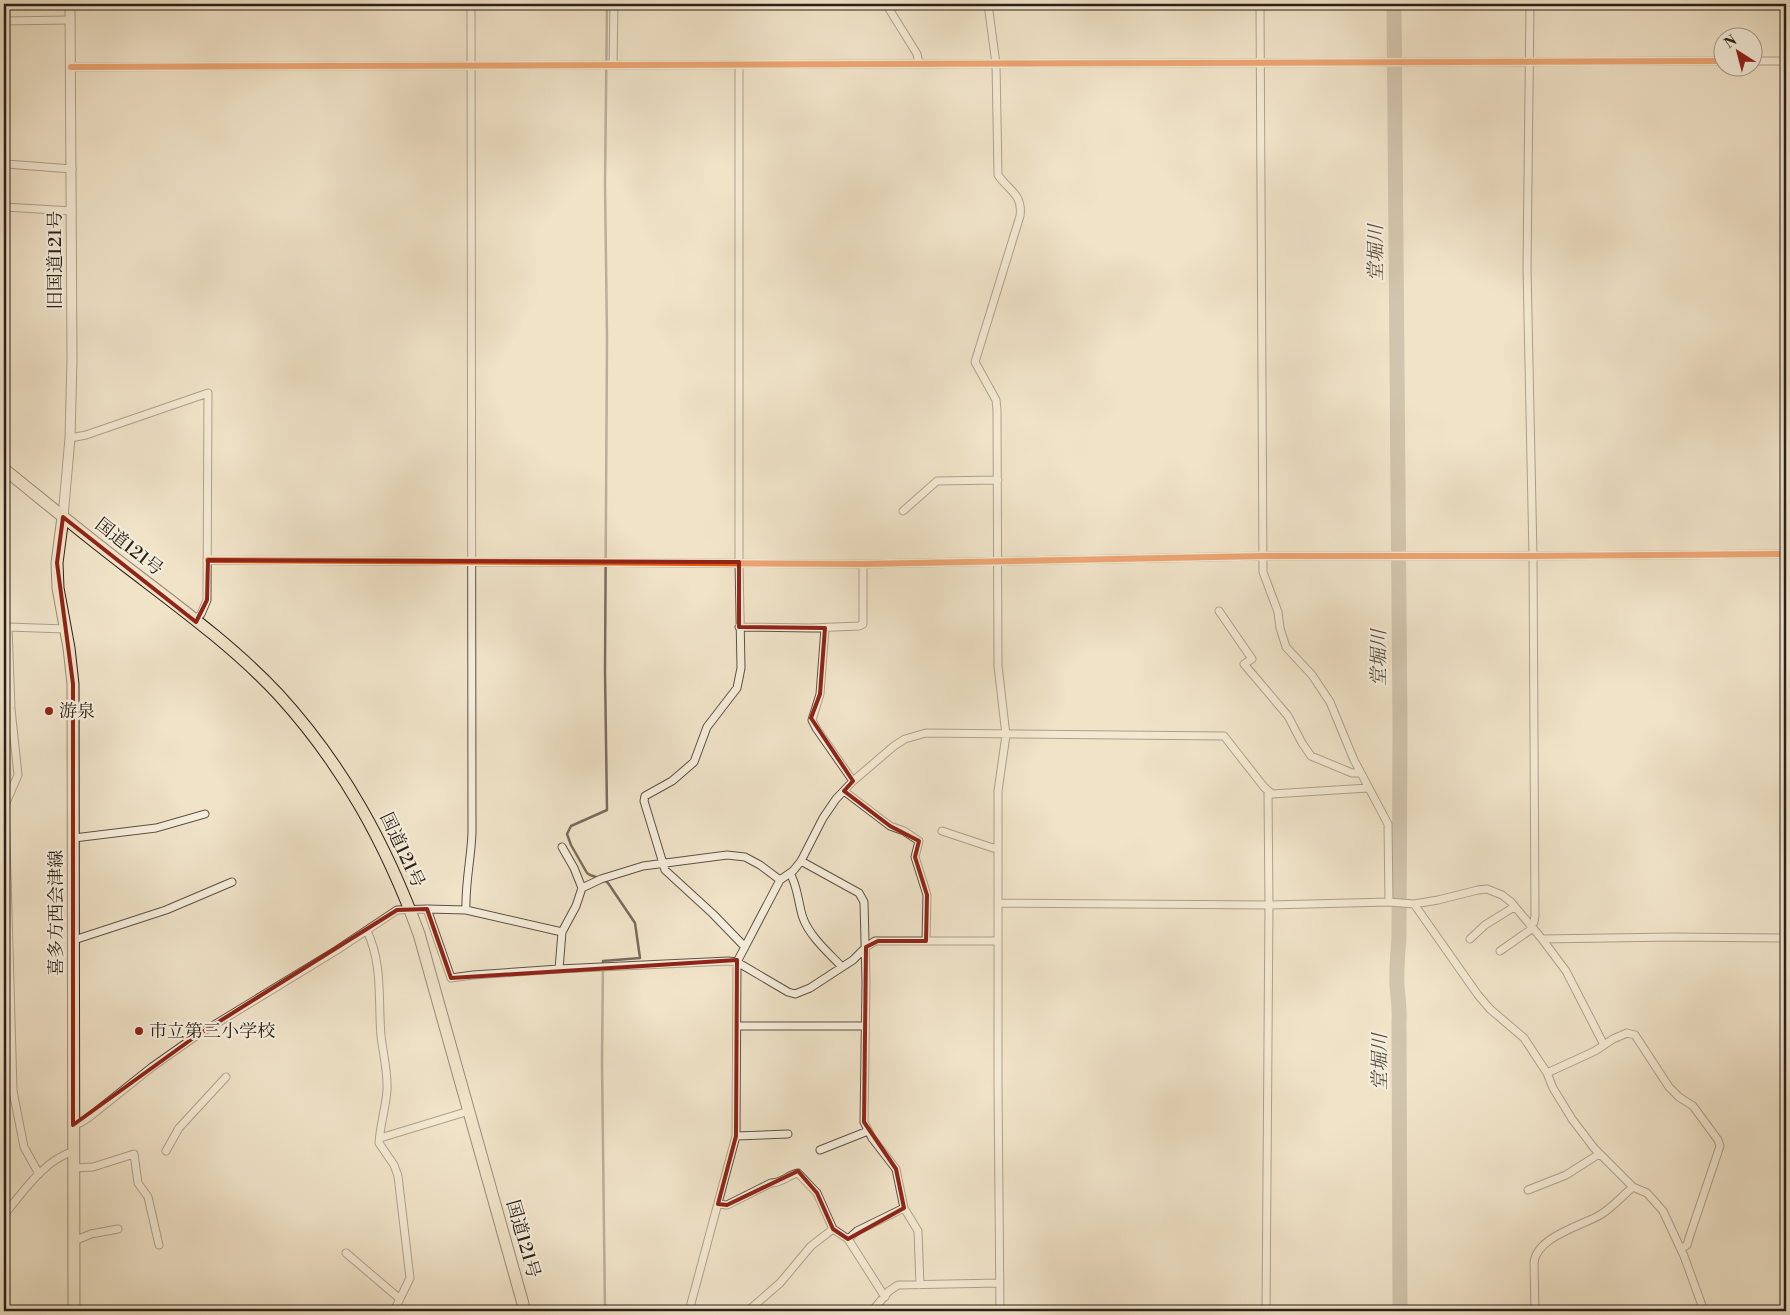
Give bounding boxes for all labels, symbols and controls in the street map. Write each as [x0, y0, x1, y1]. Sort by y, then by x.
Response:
north arrow [1712, 28, 1762, 78]
text: N [1721, 32, 1741, 53]
street label: 旧国道121号 [44, 211, 67, 309]
water label: 堂堀川 [1364, 223, 1388, 282]
street label: 国道121号 [90, 513, 168, 581]
water label: 堂堀川 [1367, 628, 1391, 687]
place label: 游泉 [59, 700, 95, 723]
marker: 游泉 [43, 705, 55, 717]
street label: 国道121号 [375, 809, 429, 891]
street label: 喜多方西会津線 [45, 850, 68, 976]
place label: 市立第三小学校 [149, 1020, 275, 1043]
marker: 市立第三小学校 [133, 1025, 145, 1037]
water label: 堂堀川 [1368, 1032, 1392, 1091]
street label: 国道121号 [501, 1197, 545, 1281]

